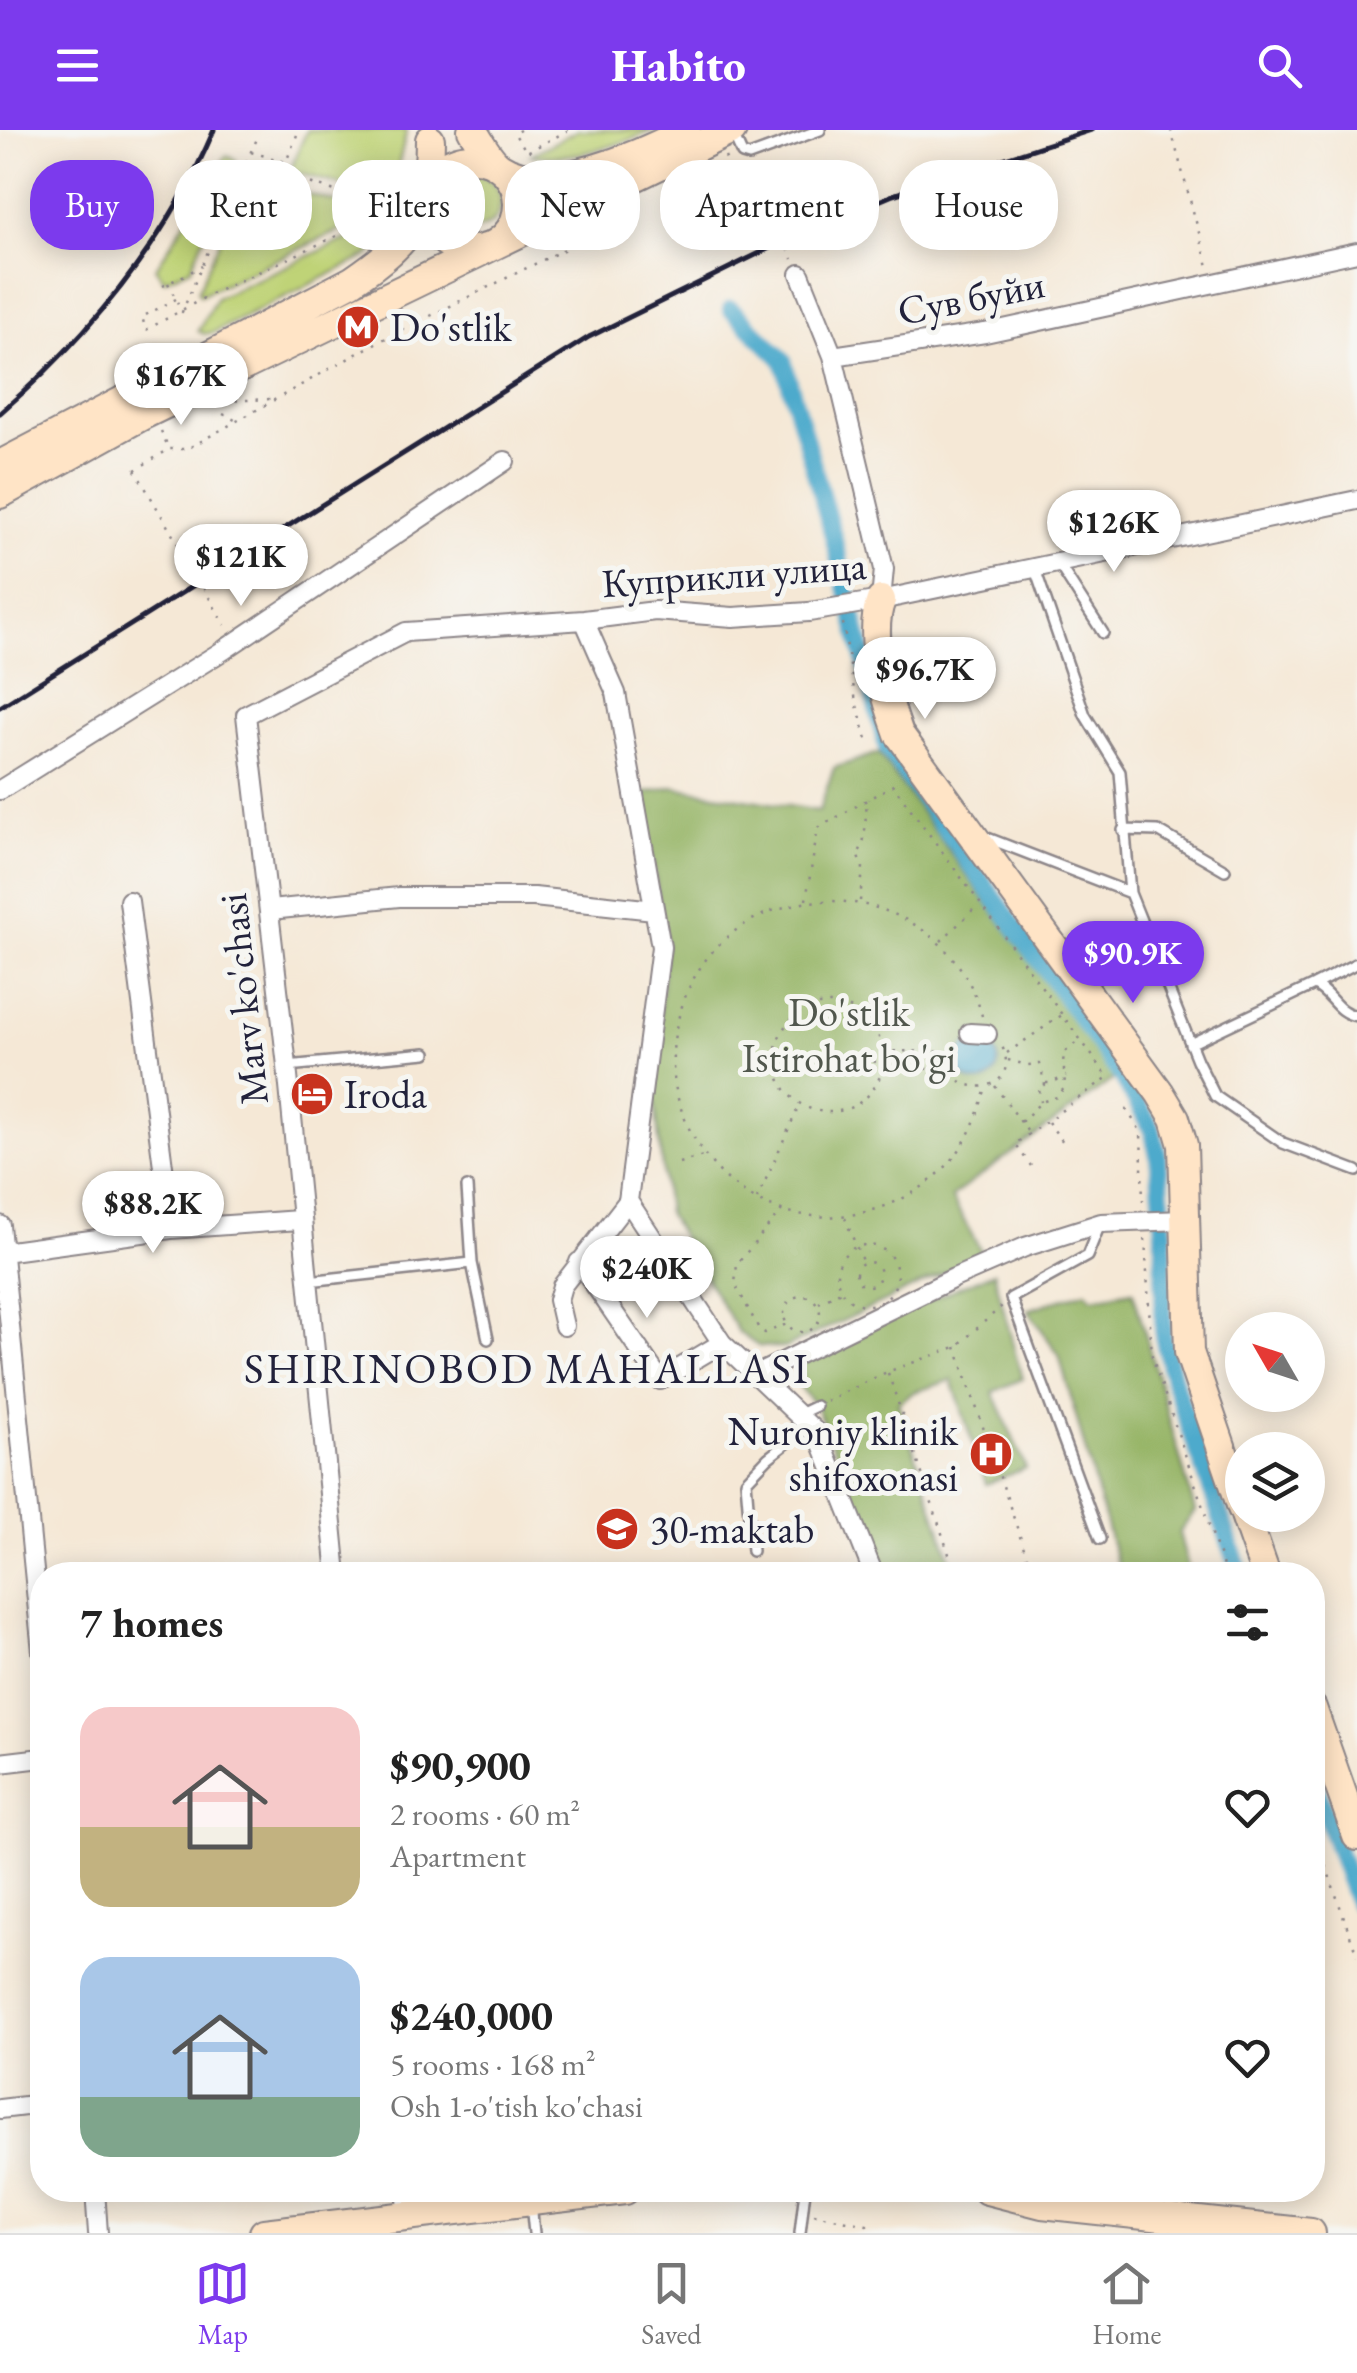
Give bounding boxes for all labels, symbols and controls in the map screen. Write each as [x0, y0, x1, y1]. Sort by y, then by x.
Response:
text: Habito [611, 36, 746, 94]
icon: menu [50, 38, 105, 93]
icon: search [1252, 38, 1307, 93]
chip: Buy [30, 160, 154, 250]
chip: Rent [174, 160, 312, 250]
chip: Filters [332, 160, 485, 250]
chip: New [505, 160, 640, 250]
chip: Apartment [660, 160, 879, 250]
chip: House [899, 160, 1058, 250]
street label: Сув буйи [893, 257, 1049, 337]
place label: Do'stlik [390, 301, 513, 353]
metro station icon: Do'stlik [335, 304, 381, 350]
pin: $167K [111, 343, 251, 428]
text: $167K [136, 354, 226, 396]
pin: $126K [1044, 490, 1184, 575]
text: $126K [1069, 501, 1159, 543]
pin: $121K [171, 524, 311, 609]
text: $121K [196, 535, 286, 577]
street label: Куприкли улица [600, 539, 868, 609]
pin: $96.7K [844, 637, 1006, 722]
text: $96.7K [876, 648, 974, 690]
street label: Marv ko'chasi [206, 891, 280, 1107]
pin: $90.9K [1052, 921, 1214, 1006]
text: $90.9K [1084, 932, 1182, 974]
park label: Do'stlik Istirohat bo'gi [742, 986, 956, 1084]
place label: Iroda [344, 1068, 427, 1120]
hotel icon: Iroda [289, 1071, 335, 1117]
pin: $88.2K [72, 1171, 234, 1256]
text: $88.2K [104, 1182, 202, 1224]
pin: $240K [577, 1236, 717, 1321]
text: $240K [602, 1247, 692, 1289]
north arrow [1225, 1312, 1325, 1412]
map controls [1225, 1312, 1325, 1532]
district label: SHIRINOBOD MAHALLASI [244, 1341, 810, 1396]
place label: Nuroniy klinik shifoxonasi [728, 1405, 959, 1503]
hospital icon: Nuroniy klinik shifoxonasi [968, 1431, 1014, 1477]
button: layers [1225, 1432, 1325, 1532]
place label: 30-maktab [650, 1503, 814, 1555]
school or university icon: 30-maktab [594, 1506, 640, 1552]
text: 7 homes [80, 1595, 223, 1650]
icon: filters [1220, 1595, 1275, 1650]
text: $90,900 [390, 1738, 531, 1793]
icon: home [160, 1747, 280, 1867]
icon: heart [1220, 1780, 1275, 1835]
text: 2 rooms · 60 m² [390, 1793, 580, 1835]
text: Apartment [390, 1835, 526, 1877]
text: $240,000 [390, 1988, 553, 2043]
icon: home [160, 1997, 280, 2117]
icon: heart [1220, 2030, 1275, 2085]
text: 5 rooms · 168 m² [390, 2043, 596, 2085]
text: Osh 1-o'tish ko'chasi [390, 2085, 643, 2127]
tab: Map [195, 2256, 250, 2352]
tab: Saved [641, 2256, 701, 2352]
tab: Home [1092, 2256, 1162, 2352]

